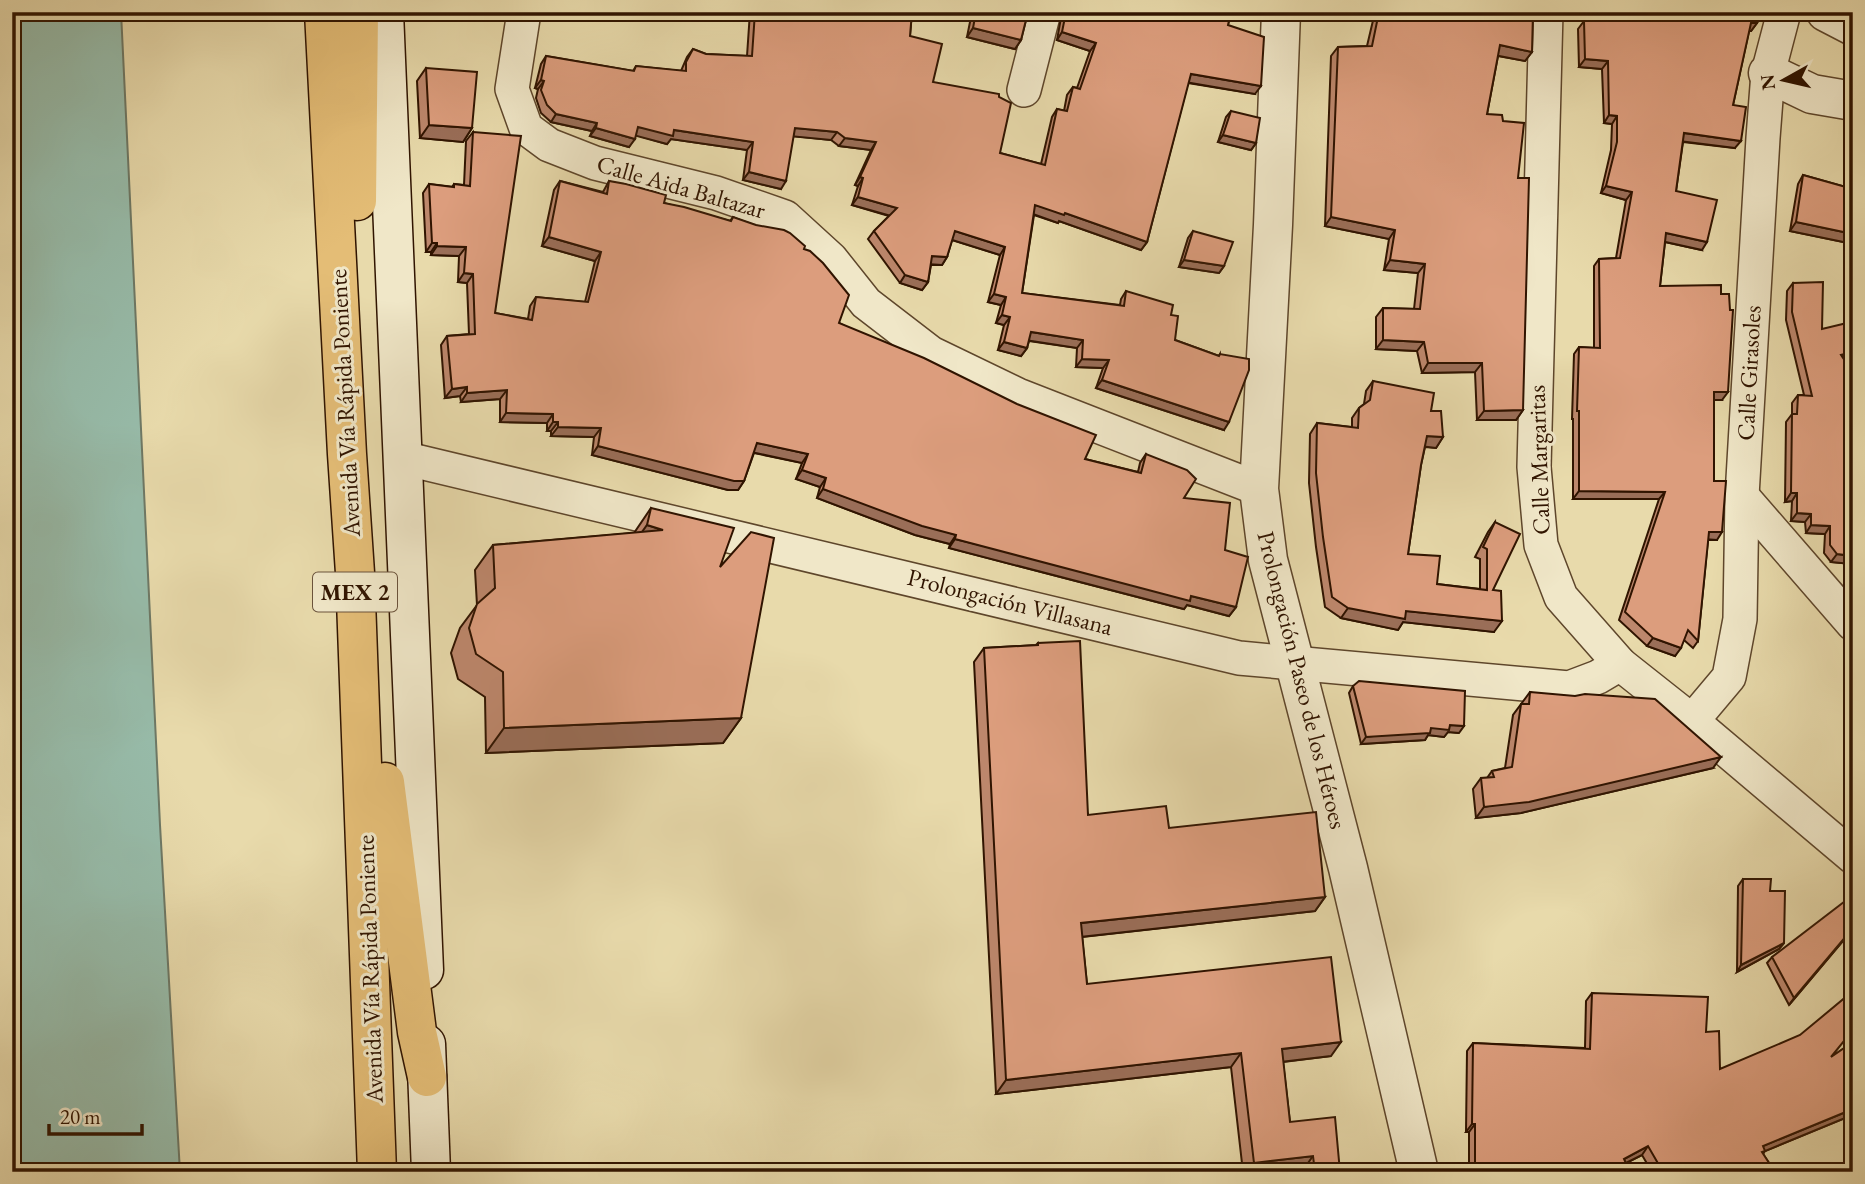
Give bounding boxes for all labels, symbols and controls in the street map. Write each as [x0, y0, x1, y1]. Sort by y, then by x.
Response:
north arrow [1750, 46, 1820, 116]
text: N [1754, 72, 1781, 92]
street label: Calle Aida Baltazar [593, 148, 769, 225]
street label: Avenida Vía Rápida Poniente [322, 268, 367, 539]
street label: Calle Girasoles [1729, 305, 1768, 441]
street label: Calle Margaritas [1520, 385, 1557, 535]
street label: Prolongación Paseo de los Héroes [1250, 528, 1354, 832]
street label: Prolongación Villasana [904, 561, 1116, 642]
road number: MEX 2 [313, 572, 397, 612]
street label: Avenida Vía Rápida Poniente [349, 834, 390, 1105]
scale bar [49, 1093, 142, 1137]
text: 20 m [60, 1103, 101, 1130]

